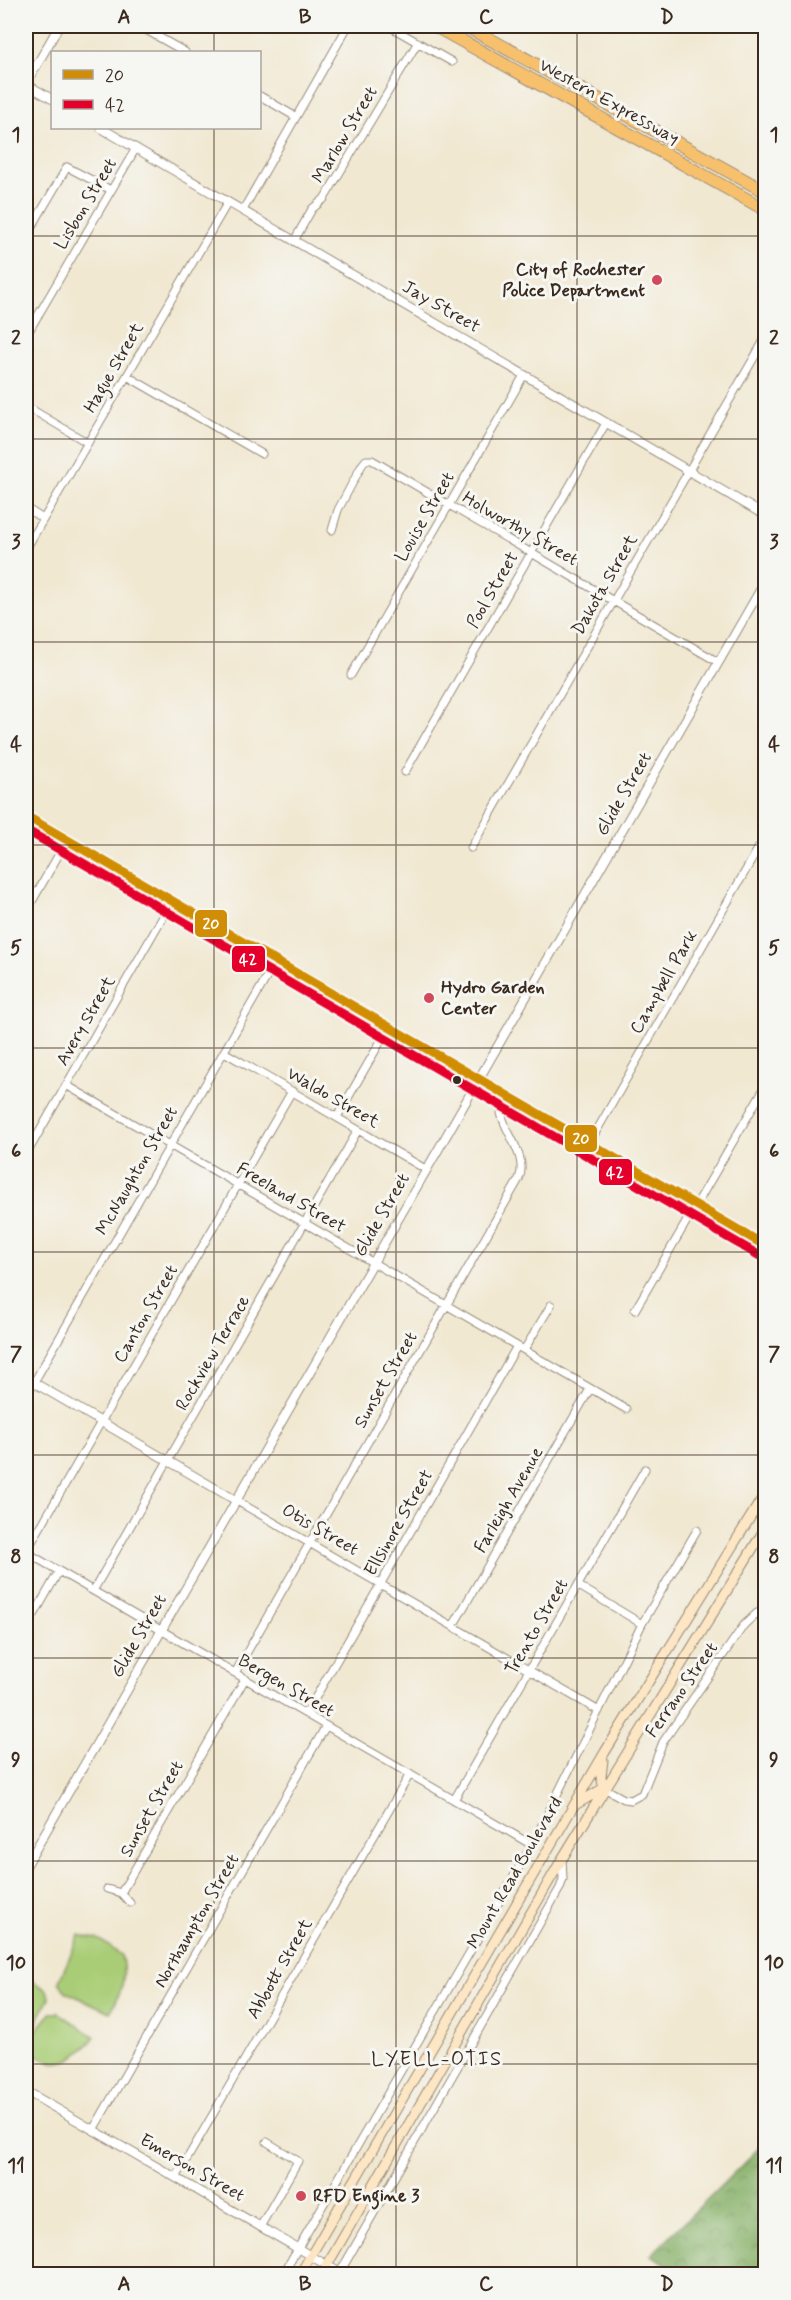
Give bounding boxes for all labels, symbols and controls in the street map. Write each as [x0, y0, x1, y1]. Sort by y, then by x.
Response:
text: A [117, 4, 131, 31]
text: B [299, 4, 312, 31]
text: C [479, 4, 494, 31]
text: D [660, 4, 674, 31]
legend [51, 51, 261, 129]
street label: Western Expressway [535, 53, 683, 151]
text: 20 [105, 64, 124, 88]
street label: Marlow Street [307, 82, 384, 188]
text: 42 [105, 94, 125, 118]
text: 1 [12, 122, 20, 149]
text: 1 [770, 122, 778, 149]
street label: Lisbon Street [49, 153, 123, 254]
place label: City of Rochester Police Department [502, 258, 645, 303]
marker: City of Rochester Police Department [650, 273, 664, 287]
street label: Jay Street [398, 275, 484, 339]
street label: Hague Street [78, 318, 151, 419]
text: 2 [11, 325, 21, 352]
text: 2 [769, 325, 779, 352]
street label: Louise Street [390, 468, 460, 566]
street label: Holworthy Street [458, 486, 582, 572]
text: 3 [11, 529, 21, 556]
text: 3 [769, 529, 779, 556]
street label: Dakota Street [566, 530, 644, 640]
street label: Pool Street [461, 547, 525, 633]
text: 4 [10, 732, 22, 759]
text: 4 [768, 732, 780, 759]
street label: Glide Street [590, 748, 658, 840]
line badge: 20 [194, 909, 228, 938]
text: 20 [203, 914, 220, 935]
street label: Campbell Park [625, 926, 703, 1038]
text: 5 [10, 935, 22, 962]
text: 5 [768, 935, 780, 962]
line badge: 42 [231, 945, 266, 973]
text: 42 [239, 950, 257, 971]
street label: Avery Street [51, 971, 122, 1070]
place label: Hydro Garden Center [441, 976, 545, 1021]
marker: Hydro Garden Center [422, 991, 436, 1005]
street label: Waldo Street [282, 1062, 384, 1134]
unlabelled marker [451, 1074, 463, 1086]
street label: McNaughton Street [90, 1102, 184, 1240]
line badge: 20 [564, 1124, 598, 1153]
text: 20 [573, 1129, 590, 1150]
text: 6 [11, 1138, 21, 1165]
text: 6 [769, 1138, 779, 1165]
street label: Freeland Street [232, 1157, 350, 1239]
line badge: 42 [598, 1158, 633, 1186]
text: 42 [606, 1163, 624, 1184]
street label: Glide Street [348, 1169, 416, 1261]
street label: Canton Street [108, 1260, 184, 1367]
street label: Rockview Terrace [170, 1291, 256, 1415]
street label: Sunset Street [349, 1327, 423, 1433]
text: 7 [10, 1341, 22, 1368]
text: 7 [768, 1341, 780, 1368]
street label: Farleigh Avenue [469, 1442, 549, 1557]
street label: Ellsinore Street [359, 1465, 439, 1581]
street label: Otis Street [277, 1498, 363, 1562]
text: 8 [10, 1544, 22, 1571]
text: 8 [768, 1544, 780, 1571]
street label: Trento Street [500, 1574, 574, 1679]
street label: Glide Street [105, 1590, 173, 1682]
street label: Ferrano Street [640, 1637, 724, 1743]
street label: Bergen Street [233, 1649, 339, 1724]
text: 9 [11, 1747, 21, 1774]
text: 9 [769, 1747, 779, 1774]
street label: Sunset Street [115, 1756, 189, 1862]
street label: Mount Read Boulevard [462, 1793, 568, 1953]
street label: Northampton Street [149, 1849, 245, 1992]
street label: Abbott Street [242, 1914, 319, 2024]
text: 10 [6, 1950, 26, 1977]
text: 10 [764, 1950, 784, 1977]
district label: LYELL-OTIS [371, 2046, 503, 2073]
street label: Emerson Street [135, 2128, 249, 2208]
text: 11 [7, 2153, 25, 2180]
text: 11 [765, 2153, 783, 2180]
place label: RFD Engine 3 [313, 2184, 420, 2210]
marker: RFD Engine 3 [294, 2189, 308, 2203]
text: A [117, 2271, 131, 2298]
text: B [299, 2271, 312, 2298]
text: C [479, 2271, 494, 2298]
text: D [660, 2271, 674, 2298]

